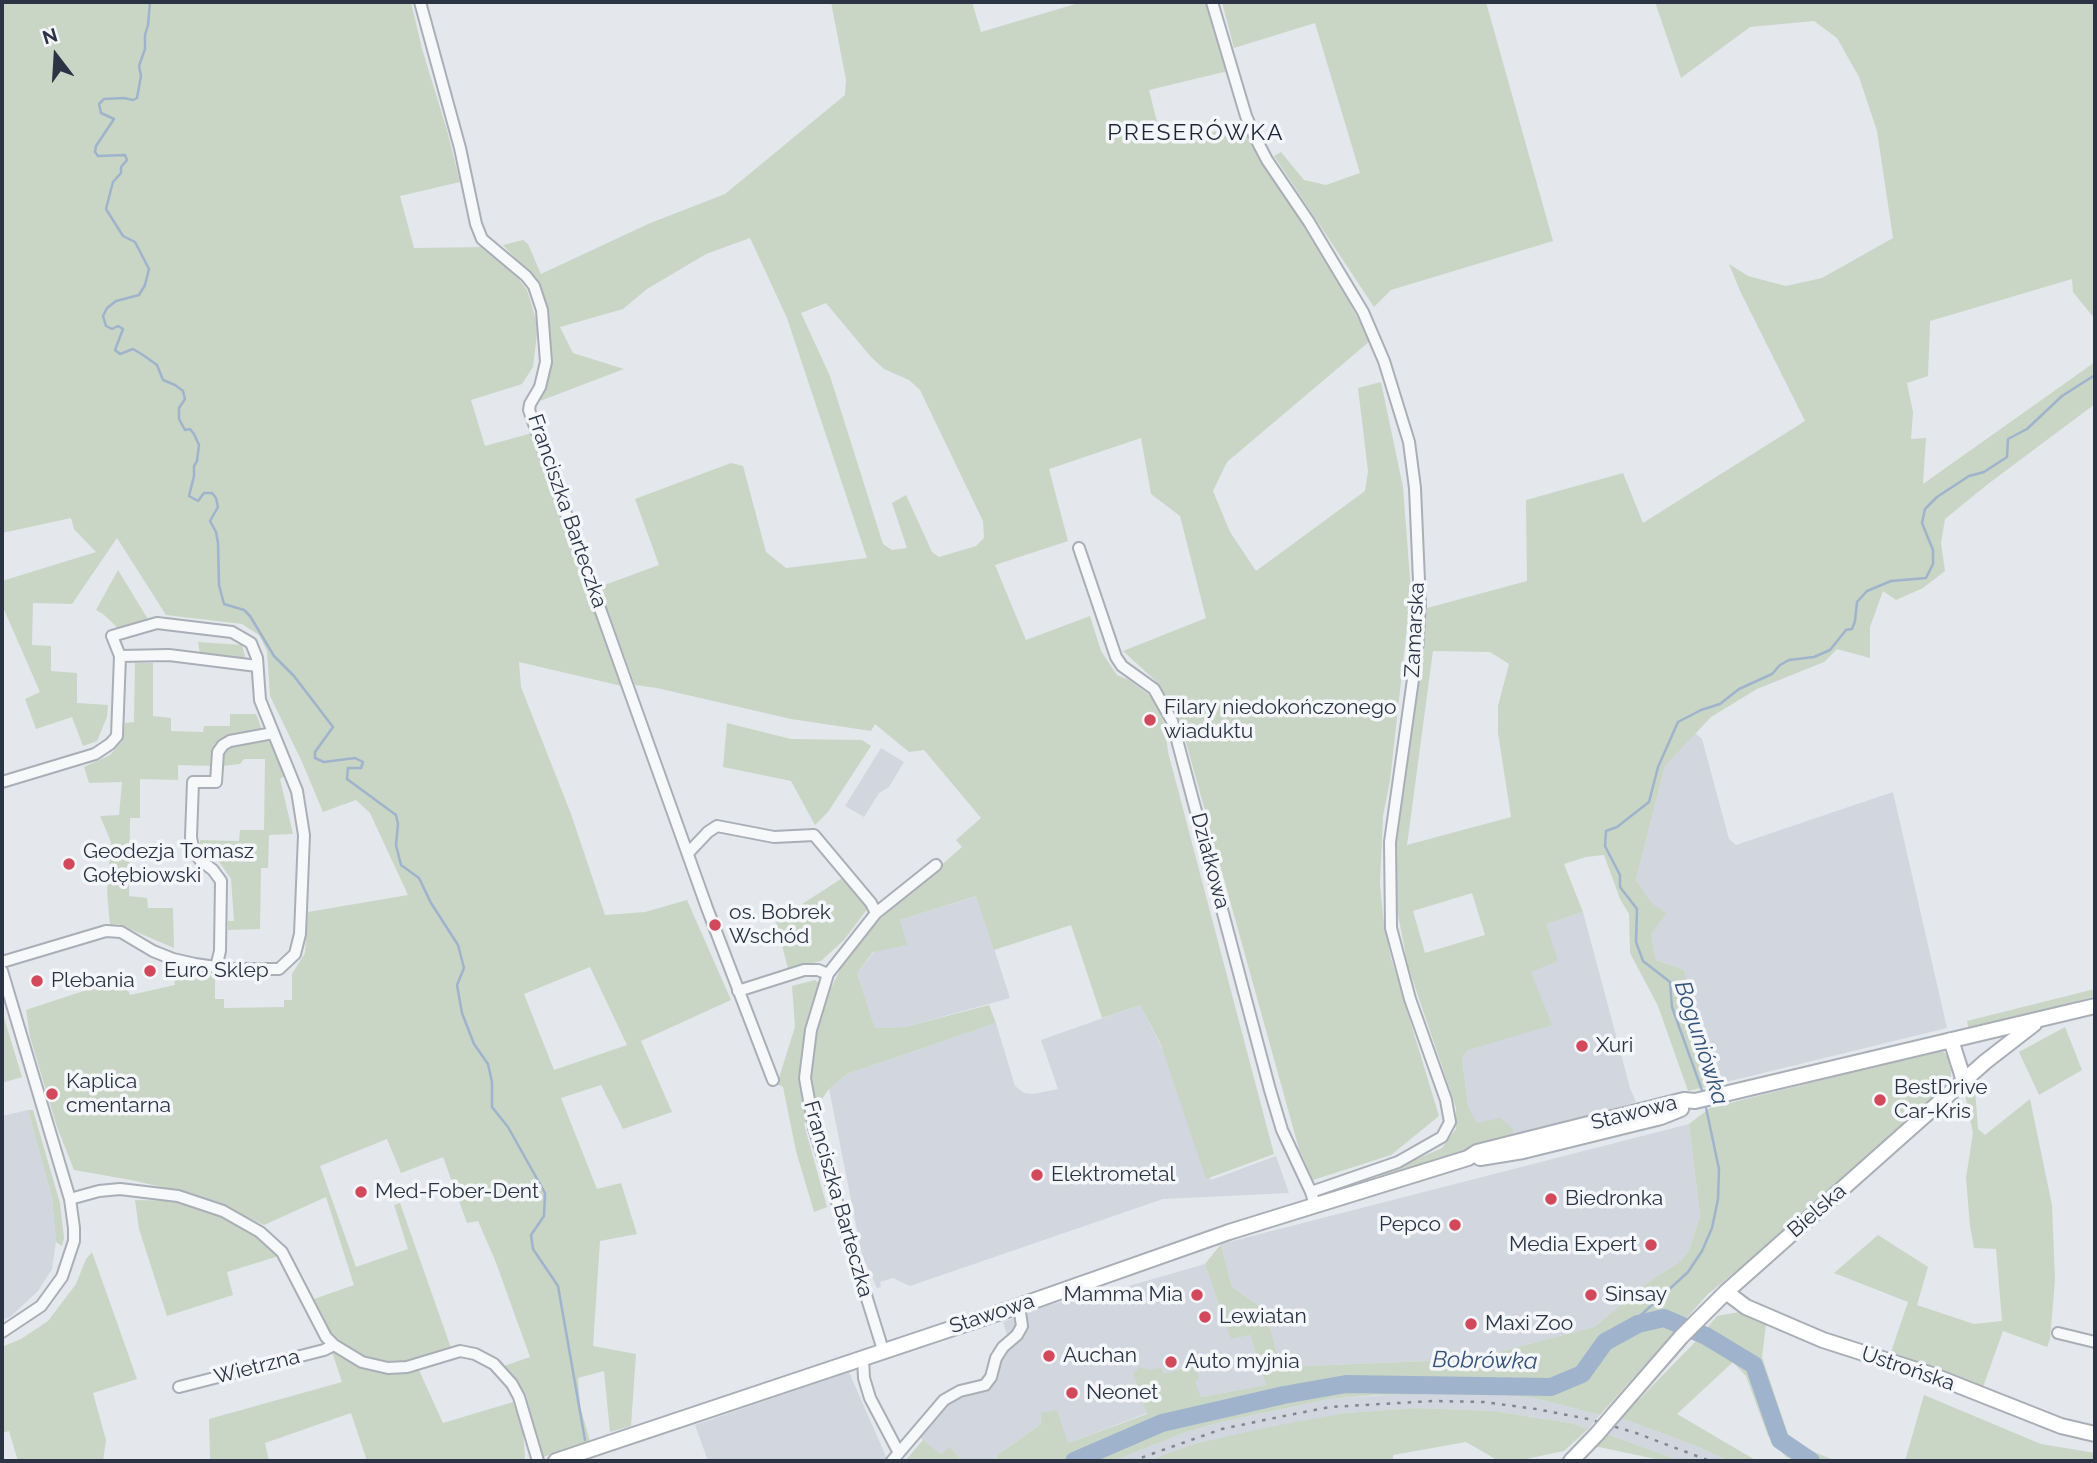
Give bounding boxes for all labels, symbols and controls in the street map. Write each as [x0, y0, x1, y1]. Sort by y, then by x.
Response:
north arrow [21, 21, 91, 91]
text: N [40, 23, 60, 49]
district label: PRESERÓWKA [1109, 119, 1283, 147]
street label: Franciszka Barteczka [522, 411, 612, 611]
street label: Zamarska [1400, 582, 1430, 678]
place label: Filary niedokończonego wiaduktu [1164, 695, 1396, 745]
marker: Filary niedokończonego wiaduktu [1142, 712, 1158, 728]
street label: Działkowa [1185, 810, 1235, 912]
place label: Geodezja Tomasz Gołębiowski [83, 839, 254, 889]
marker: Geodezja Tomasz Gołębiowski [61, 856, 77, 872]
place label: os. Bobrek Wschód [729, 900, 831, 950]
marker: os. Bobrek Wschód [707, 917, 723, 933]
place label: Euro Sklep [164, 958, 269, 984]
marker: Euro Sklep [142, 963, 158, 979]
place label: Plebania [51, 968, 135, 994]
marker: Plebania [29, 973, 45, 989]
water label: Boguniówka [1668, 978, 1734, 1108]
place label: Xuri [1596, 1033, 1633, 1059]
marker: Xuri [1574, 1038, 1590, 1054]
place label: Kaplica cmentarna [66, 1069, 171, 1119]
place label: BestDrive Car-Kris [1894, 1075, 1988, 1125]
marker: Kaplica cmentarna [44, 1086, 60, 1102]
street label: Stawowa [1588, 1090, 1680, 1136]
marker: BestDrive Car-Kris [1872, 1092, 1888, 1108]
street label: Franciszka Barteczka [798, 1098, 878, 1300]
place label: Elektrometal [1051, 1162, 1175, 1188]
marker: Elektrometal [1029, 1167, 1045, 1183]
place label: Med-Fober-Dent [375, 1179, 539, 1205]
street label: Bielska [1783, 1179, 1851, 1243]
marker: Med-Fober-Dent [353, 1184, 369, 1200]
place label: Biedronka [1565, 1186, 1663, 1212]
marker: Biedronka [1543, 1191, 1559, 1207]
place label: Pepco [1379, 1212, 1441, 1238]
marker: Pepco [1447, 1217, 1463, 1233]
place label: Media Expert [1509, 1232, 1637, 1258]
marker: Media Expert [1643, 1237, 1659, 1253]
place label: Mamma Mia [1063, 1282, 1183, 1308]
place label: Sinsay [1605, 1282, 1667, 1308]
marker: Mamma Mia [1189, 1287, 1205, 1303]
marker: Sinsay [1583, 1287, 1599, 1303]
street label: Stawowa [946, 1288, 1038, 1340]
place label: Lewiatan [1219, 1304, 1307, 1330]
marker: Lewiatan [1197, 1309, 1213, 1325]
place label: Maxi Zoo [1485, 1311, 1573, 1337]
marker: Maxi Zoo [1463, 1316, 1479, 1332]
street label: Ustrońska [1858, 1341, 1958, 1397]
place label: Auchan [1063, 1343, 1137, 1369]
street label: Wietrzna [212, 1344, 302, 1390]
water label: Bobrówka [1432, 1346, 1538, 1376]
marker: Auchan [1041, 1348, 1057, 1364]
place label: Auto myjnia [1185, 1349, 1300, 1375]
marker: Auto myjnia [1163, 1354, 1179, 1370]
place label: Neonet [1086, 1380, 1158, 1406]
marker: Neonet [1064, 1385, 1080, 1401]

